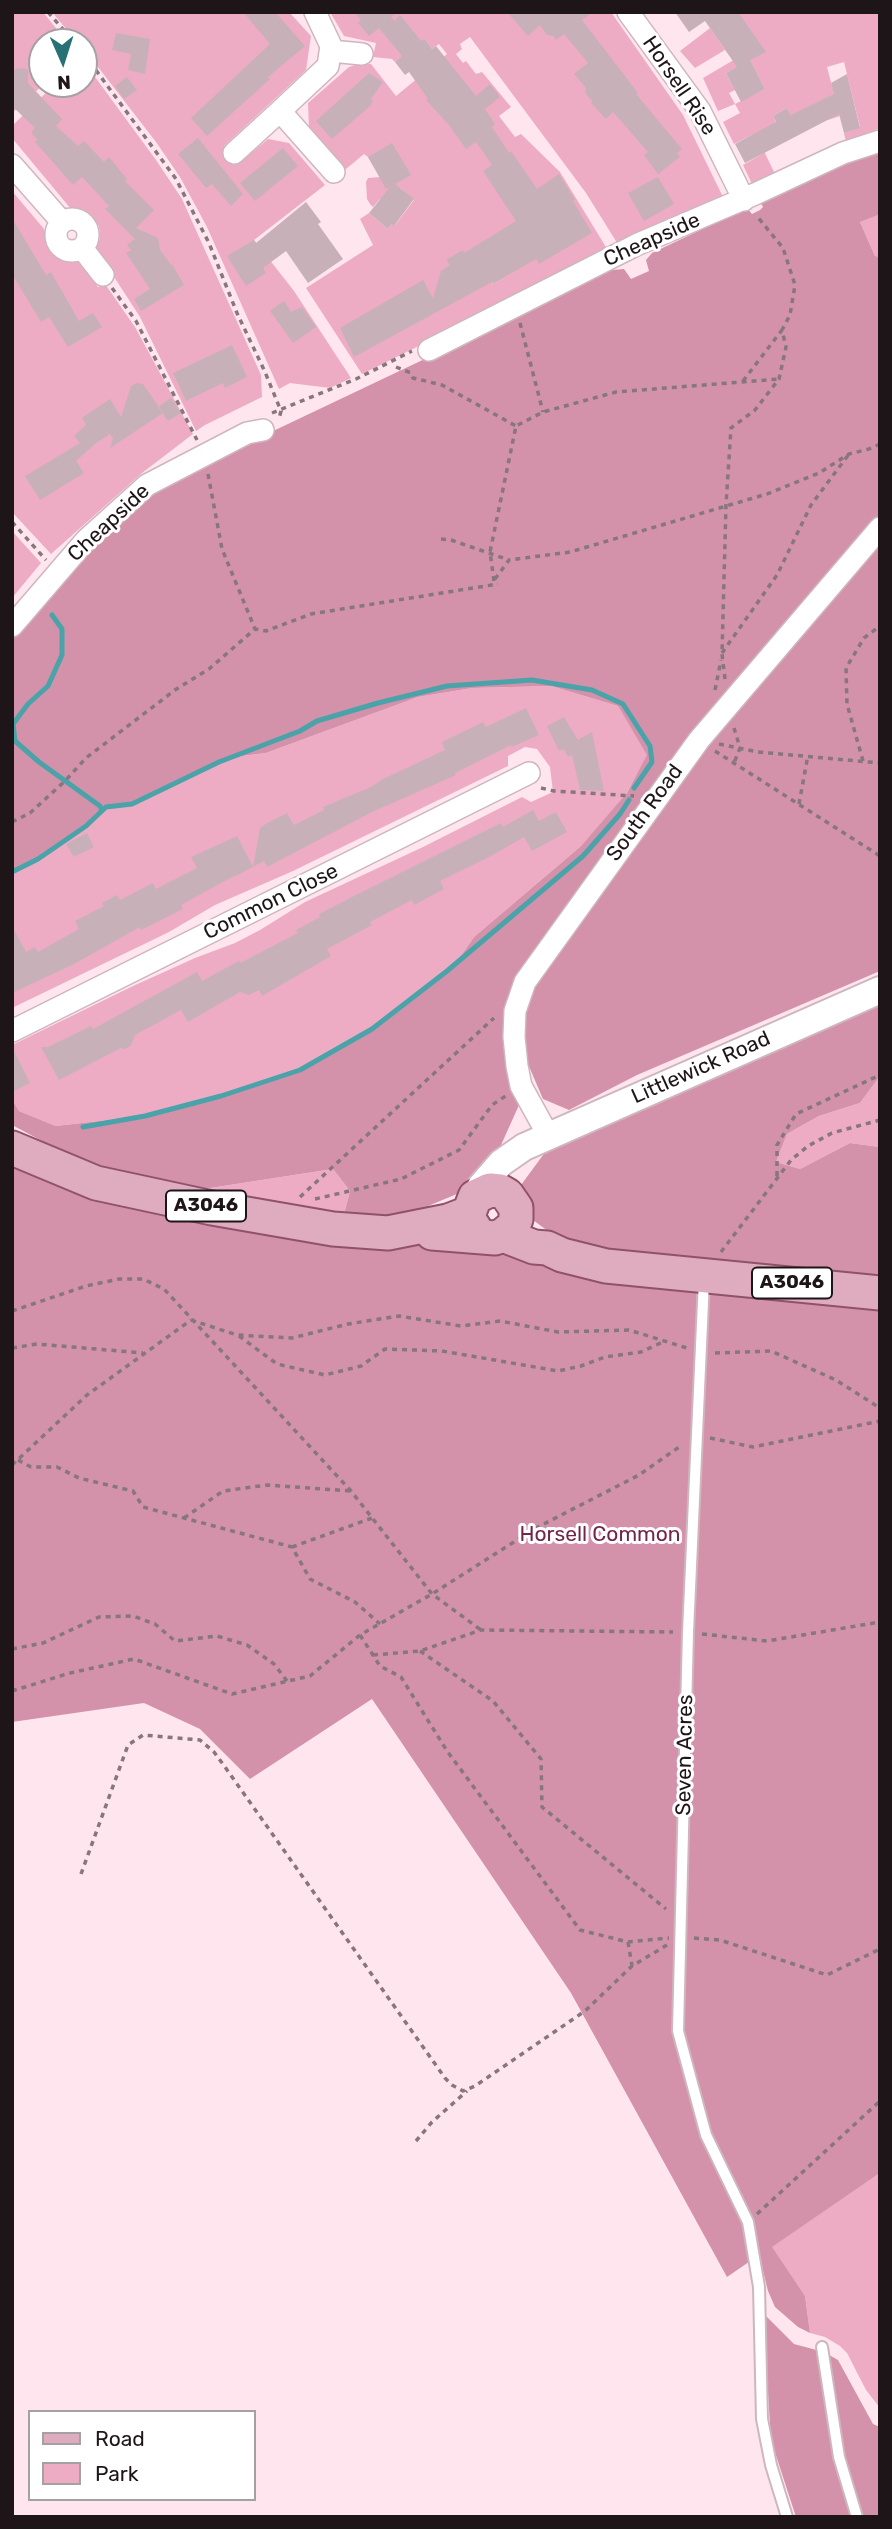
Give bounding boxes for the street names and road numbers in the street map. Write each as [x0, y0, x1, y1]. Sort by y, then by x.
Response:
street label: Horsell Rise [637, 32, 721, 140]
street label: Cheapside [600, 208, 704, 272]
street label: Cheapside [63, 479, 155, 567]
street label: South Road [601, 760, 689, 866]
street label: Common Close [199, 858, 343, 946]
street label: Littlewick Road [628, 1026, 774, 1110]
road number: A3046 [166, 1190, 246, 1222]
road number: A3046 [752, 1268, 832, 1298]
street label: Seven Acres [671, 1694, 699, 1816]

